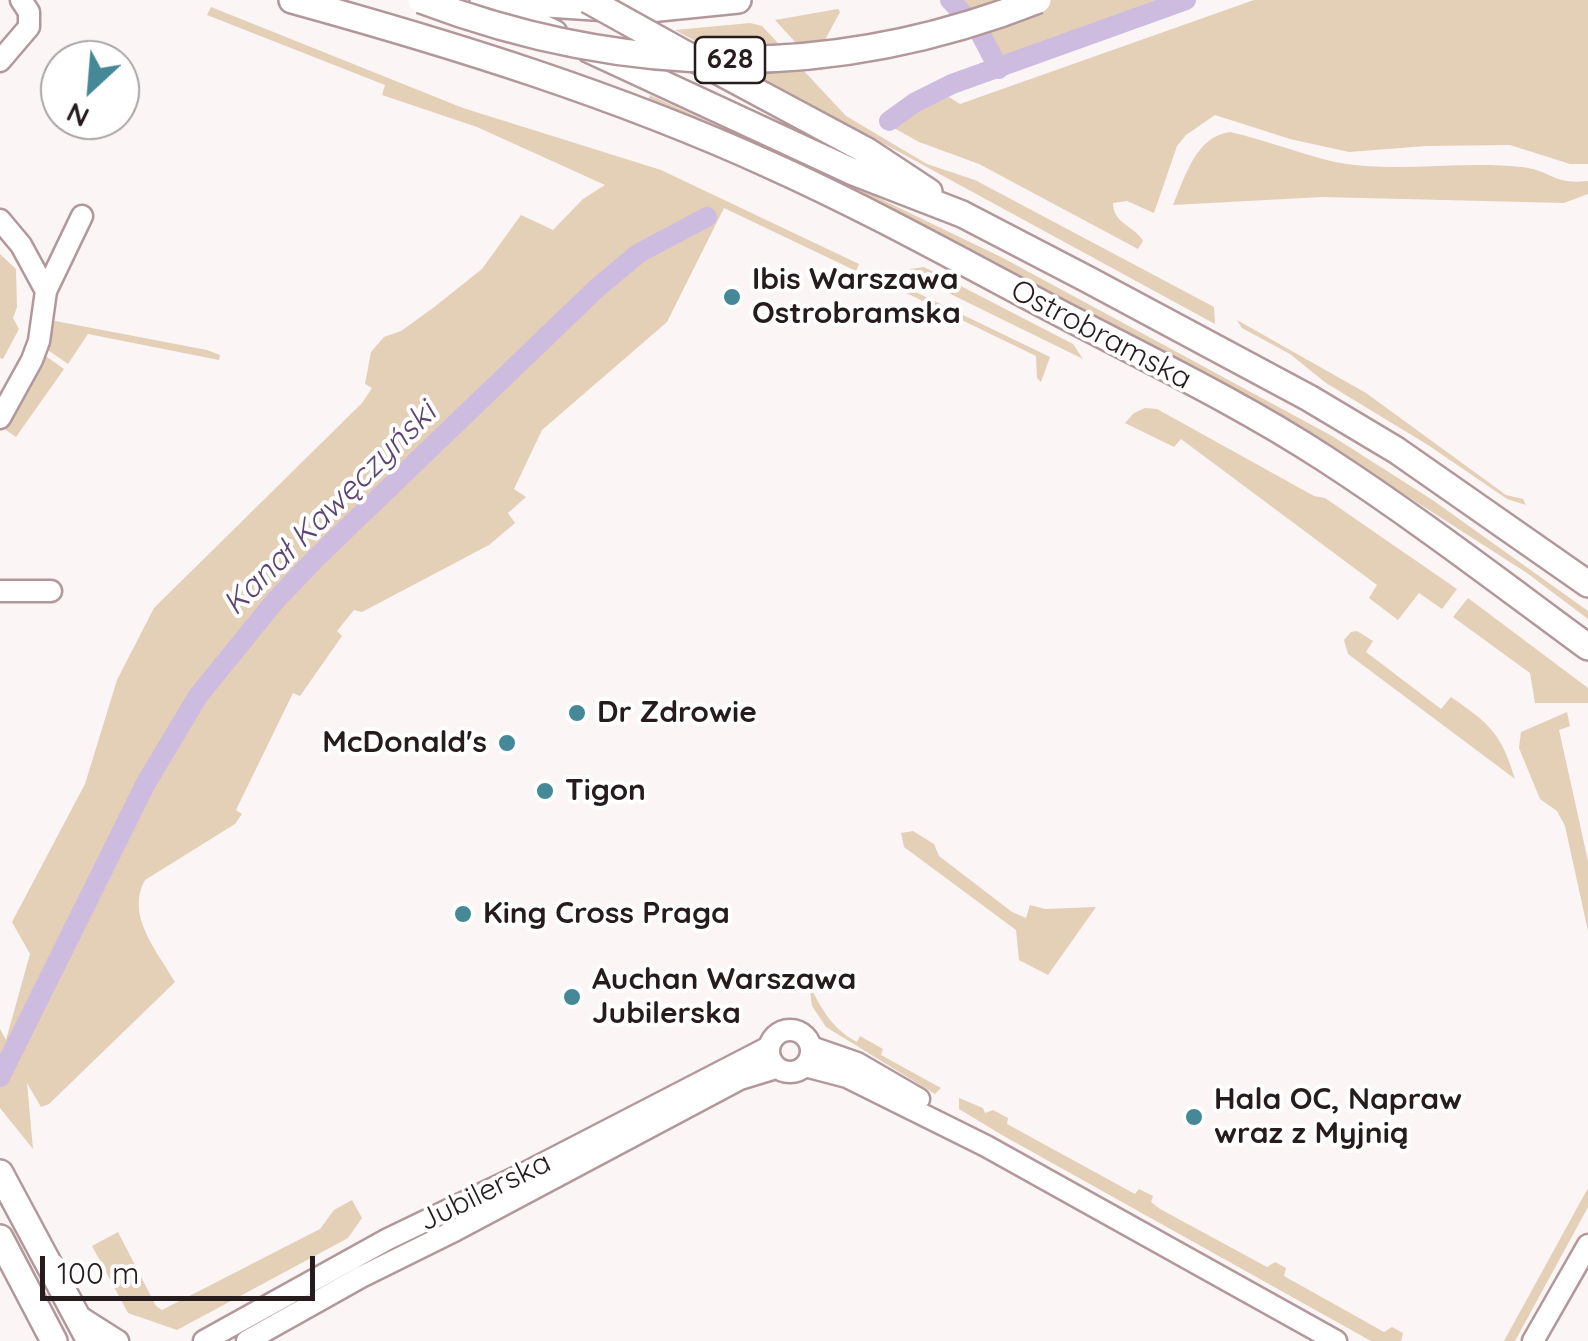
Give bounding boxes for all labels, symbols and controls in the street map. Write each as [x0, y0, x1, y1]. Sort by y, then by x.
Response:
road number: 628 [695, 37, 765, 83]
north arrow [40, 40, 140, 140]
text: N [61, 95, 94, 136]
place label: Ibis Warszawa Ostrobramska [752, 262, 961, 332]
street label: Ostrobramska [1005, 272, 1197, 398]
marker: Ibis Warszawa Ostrobramska [721, 286, 743, 308]
water label: Kanał Kawęczyński [215, 394, 445, 624]
place label: Dr Zdrowie [597, 695, 757, 731]
marker: Dr Zdrowie [566, 702, 588, 724]
place label: McDonald's [322, 725, 487, 761]
marker: McDonald's [496, 732, 518, 754]
place label: Tigon [565, 773, 646, 809]
marker: Tigon [534, 780, 556, 802]
place label: King Cross Praga [483, 896, 730, 932]
marker: King Cross Praga [452, 903, 474, 925]
place label: Auchan Warszawa Jubilerska [592, 962, 856, 1032]
marker: Auchan Warszawa Jubilerska [561, 986, 583, 1008]
place label: Hala OC, Napraw wraz z Myjnią [1214, 1082, 1462, 1152]
marker: Hala OC, Napraw wraz z Myjnią [1183, 1106, 1205, 1128]
street label: Jubilerska [413, 1145, 557, 1239]
scale bar [45, 1236, 320, 1298]
text: 100 m [57, 1254, 139, 1292]

